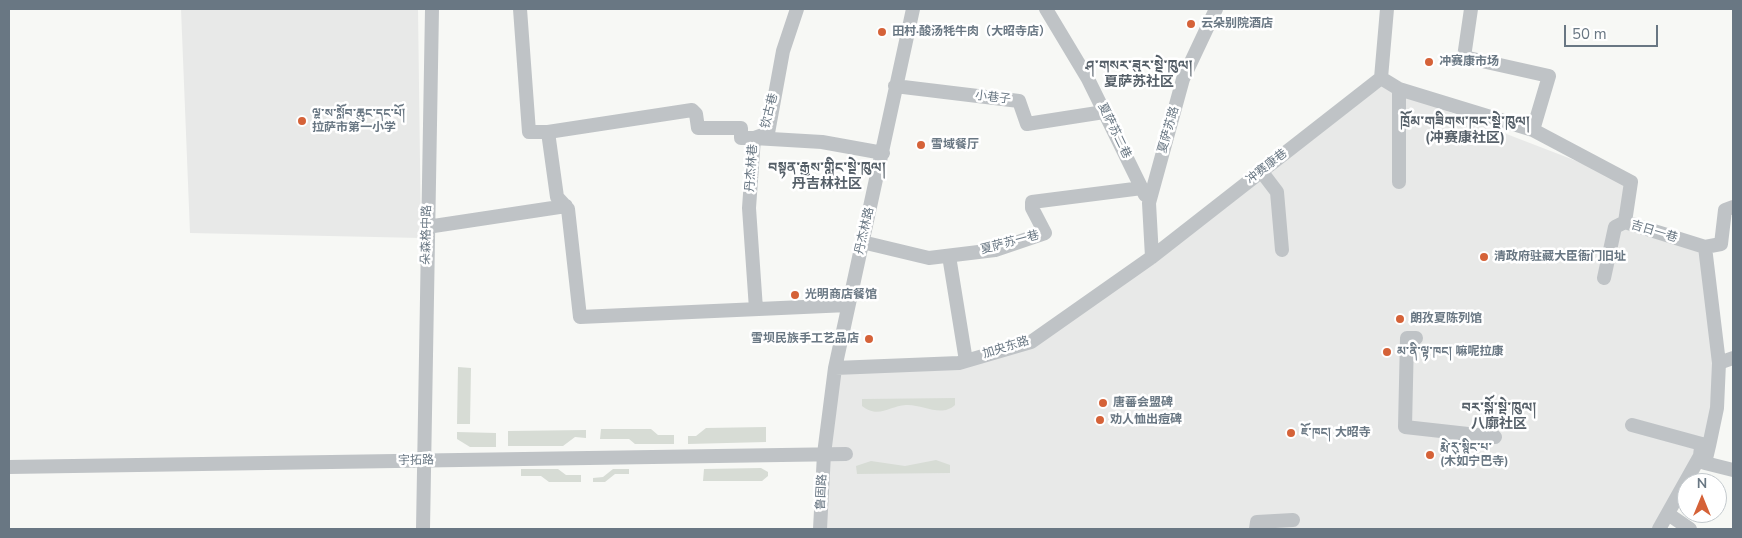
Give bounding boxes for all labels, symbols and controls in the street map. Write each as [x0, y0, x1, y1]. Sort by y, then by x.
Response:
scale bar [1567, 15, 1661, 47]
place label: 云朵别院酒店 [1201, 17, 1273, 31]
marker: 云朵别院酒店 [1185, 18, 1197, 30]
text: 50 m [1572, 24, 1607, 44]
place label: 田村·酸汤牦牛肉（大昭寺店） [892, 25, 1051, 39]
marker: 田村·酸汤牦牛肉（大昭寺店） [876, 26, 888, 38]
place label: 冲赛康市场 [1439, 55, 1499, 69]
marker: 冲赛康市场 [1423, 56, 1435, 68]
district label: ཤ་གསར་ཟུར་སྡེ་ཁུལ། 夏萨苏社区 [1085, 59, 1193, 92]
street label: 小巷子 [974, 89, 1012, 107]
street label: 钦古巷 [759, 92, 781, 130]
street label: 夏萨苏二巷 [1094, 101, 1134, 161]
street label: 夏萨苏路 [1155, 105, 1183, 155]
place label: ལྷ་ས་སློབ་ཆུང་དང་པོ། 拉萨市第一小学 [312, 107, 406, 135]
marker: ལྷ་ས་སློབ་ཆུང་དང་པོ། 拉萨市第一小学 [296, 115, 308, 127]
district label: ཁྲོམ་གཟིགས་ཁང་སྡེ་ཁུལ། (冲赛康社区) [1400, 115, 1530, 148]
place label: 雪域餐厅 [931, 138, 979, 152]
marker: 雪域餐厅 [915, 139, 927, 151]
street label: 丹杰林巷 [743, 144, 761, 192]
street label: 冲赛康巷 [1244, 147, 1290, 187]
district label: བསྟན་རྒྱས་གླིང་སྡེ་ཁུལ། 丹吉林社区 [768, 161, 886, 193]
street label: 朵森格中路 [419, 205, 435, 265]
street label: 丹杰林路 [853, 206, 877, 256]
street label: 吉日一巷 [1629, 218, 1679, 246]
street label: 夏萨苏一巷 [979, 228, 1041, 258]
place label: 清政府驻藏大臣衙门旧址 [1494, 250, 1626, 264]
marker: 清政府驻藏大臣衙门旧址 [1478, 251, 1490, 263]
place label: 光明商店餐馆 [805, 288, 877, 302]
marker: 光明商店餐馆 [789, 289, 801, 301]
place label: 朗孜夏陈列馆 [1410, 312, 1482, 326]
marker: 朗孜夏陈列馆 [1394, 313, 1406, 325]
place label: 雪坝民族手工艺品店 [751, 332, 859, 346]
marker: 雪坝民族手工艺品店 [863, 333, 875, 345]
street label: 加央东路 [981, 334, 1031, 362]
place label: མ་ནི་ལྟ་ཁང། 嘛呢拉康 [1397, 345, 1503, 359]
marker: མ་ནི་ལྟ་ཁང། 嘛呢拉康 [1381, 346, 1393, 358]
place label: 唐蕃会盟碑 [1113, 396, 1173, 410]
marker: 唐蕃会盟碑 [1097, 397, 1109, 409]
district label: བར་སྐོ་སྡེ་ཁུལ། 八廓社区 [1462, 401, 1536, 434]
place label: 劝人恤出痘碑 [1110, 413, 1182, 427]
marker: 劝人恤出痘碑 [1094, 414, 1106, 426]
place label: ཇོ་ཁང། 大昭寺 [1301, 426, 1371, 440]
marker: ཇོ་ཁང། 大昭寺 [1285, 427, 1297, 439]
place label: རྨེ་རུ་སྙིང་པ་ (木如宁巴寺) [1440, 441, 1509, 469]
marker: རྨེ་རུ་སྙིང་པ་ (木如宁巴寺) [1424, 449, 1436, 461]
street label: 宇拓路 [398, 453, 434, 469]
north arrow [1677, 473, 1727, 523]
street label: 鲁固路 [814, 474, 830, 510]
text: N [1697, 474, 1707, 493]

